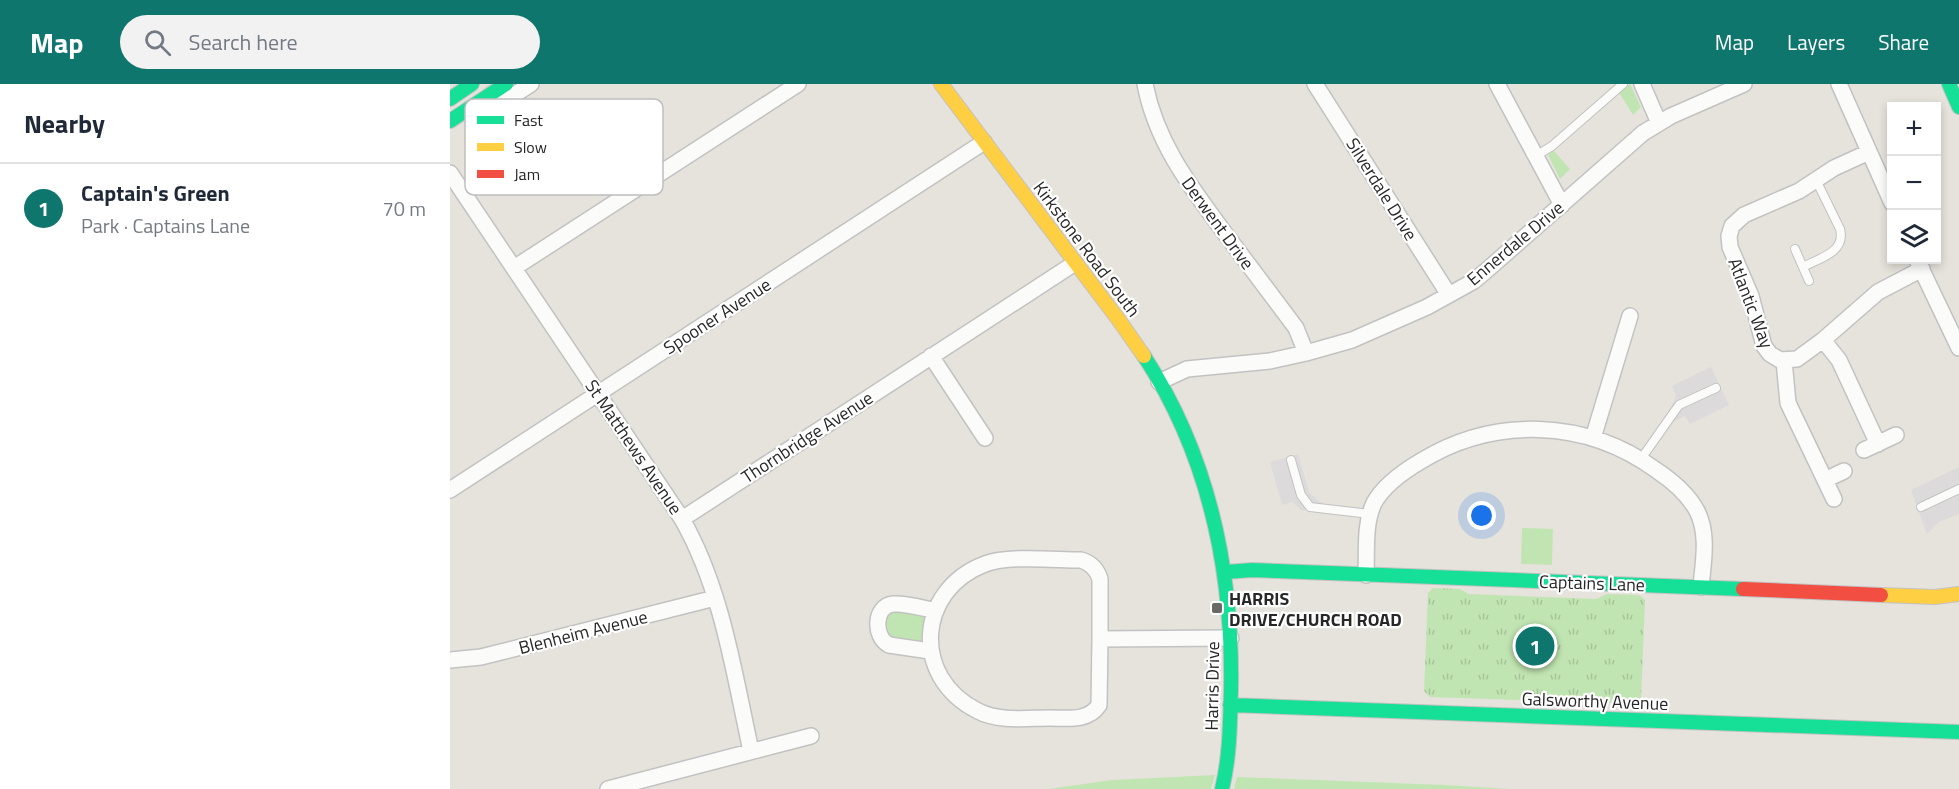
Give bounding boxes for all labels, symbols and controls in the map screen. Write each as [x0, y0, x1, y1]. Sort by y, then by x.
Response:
search box [120, 15, 540, 69]
text: Map [30, 21, 84, 64]
text: Search here [189, 25, 298, 59]
icon: search [141, 26, 174, 59]
text: Map [1715, 26, 1754, 58]
text: Layers [1787, 26, 1845, 58]
text: Share [1878, 26, 1929, 58]
legend [465, 99, 663, 195]
map controls [1887, 102, 1941, 264]
button: + [1887, 102, 1941, 156]
text: Nearby [24, 104, 105, 143]
text: Fast [514, 108, 543, 132]
street label: Silverdale Drive [1340, 132, 1424, 246]
text: Slow [514, 135, 547, 159]
button: − [1887, 156, 1941, 210]
text: Jam [514, 162, 540, 186]
street label: Derwent Drive [1175, 171, 1261, 275]
text: Captain's Green [81, 176, 230, 210]
street label: Kirkstone Road South [1027, 176, 1147, 322]
text: 1 [38, 193, 49, 224]
text: 70 m [382, 193, 426, 224]
street label: Ennerdale Drive [1461, 194, 1569, 292]
text: Park · Captains Lane [81, 210, 250, 241]
button: layers [1887, 210, 1941, 264]
street label: Atlantic Way [1721, 254, 1781, 352]
street label: Spooner Avenue [658, 271, 776, 361]
street label: St Matthews Avenue [579, 374, 689, 520]
street label: Thornbridge Avenue [736, 384, 878, 490]
your location [1467, 501, 1496, 530]
street label: Captains Lane [1539, 568, 1645, 598]
place label: HARRIS DRIVE/CHURCH ROAD [1229, 585, 1402, 633]
marker: HARRIS DRIVE/CHURCH ROAD [1210, 601, 1224, 615]
street label: Blenheim Avenue [516, 603, 650, 661]
pin: 1 [1516, 624, 1554, 668]
street label: Harris Drive [1198, 641, 1226, 731]
street label: Galsworthy Avenue [1521, 685, 1669, 717]

